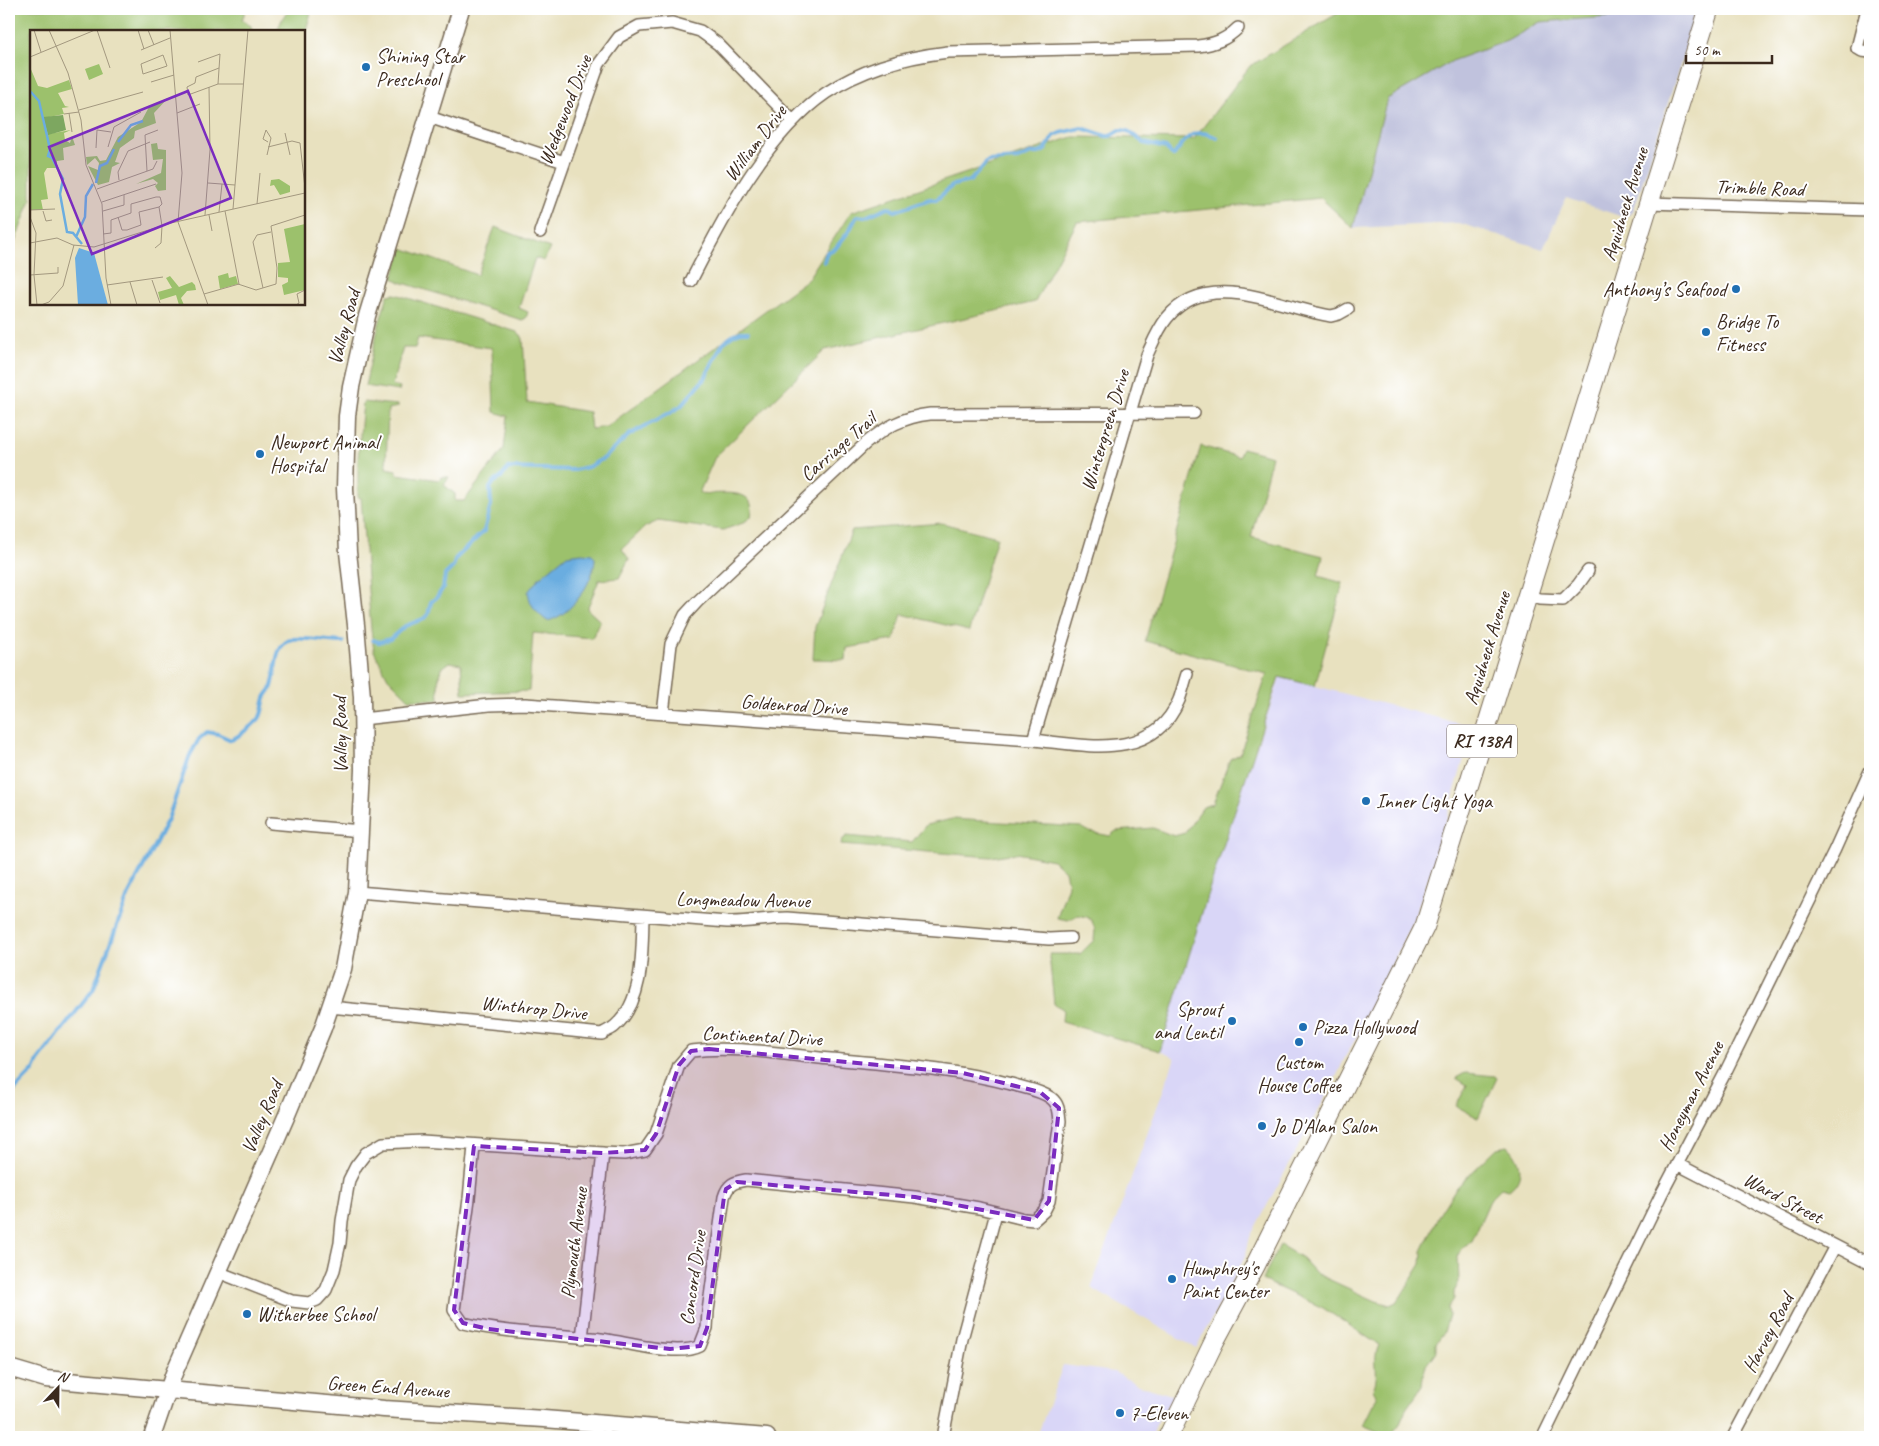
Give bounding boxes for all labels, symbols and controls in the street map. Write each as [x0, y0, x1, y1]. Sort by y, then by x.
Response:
inset map [30, 30, 305, 305]
scale bar [1686, 32, 1773, 64]
text: 50 m [1694, 41, 1721, 60]
place label: Shining Star Preschool [376, 44, 466, 92]
street label: Wedgewood Drive [533, 50, 598, 168]
marker: Shining Star Preschool [360, 61, 372, 73]
street label: William Drive [718, 99, 793, 186]
street label: Aquidneck Avenue [1596, 143, 1654, 264]
street label: Trimble Road [1715, 174, 1808, 202]
place label: Anthony’s Seafood [1603, 277, 1729, 302]
marker: Anthony’s Seafood [1730, 283, 1742, 295]
street label: Valley Road [322, 284, 367, 367]
place label: Bridge To Fitness [1716, 309, 1779, 357]
marker: Bridge To Fitness [1700, 326, 1712, 338]
street label: Wintergreen Drive [1075, 365, 1136, 493]
street label: Carriage Trail [795, 405, 884, 487]
place label: Newport Animal Hospital [270, 430, 382, 478]
marker: Newport Animal Hospital [254, 448, 266, 460]
street label: Aquidneck Avenue [1458, 587, 1516, 708]
street label: Goldenrod Drive [740, 689, 849, 721]
street label: Valley Road [327, 693, 353, 774]
road number: RI 138A [1447, 724, 1517, 758]
place label: Inner Light Yoga [1376, 789, 1493, 814]
marker: Inner Light Yoga [1360, 795, 1372, 807]
street label: Longmeadow Avenue [676, 886, 812, 914]
street label: Winthrop Drive [480, 990, 589, 1026]
place label: Sprout and Lentil [1154, 997, 1226, 1045]
marker: Sprout and Lentil [1226, 1015, 1238, 1027]
place label: Pizza Hollywood [1313, 1015, 1419, 1040]
street label: Continental Drive [702, 1020, 824, 1052]
marker: Pizza Hollywood [1297, 1021, 1309, 1033]
marker: Custom House Coffee [1293, 1036, 1305, 1048]
street label: Honeyman Avenue [1653, 1036, 1730, 1155]
place label: Custom House Coffee [1257, 1050, 1342, 1098]
street label: Valley Road [236, 1074, 290, 1157]
place label: Jo D'Alan Salon [1271, 1114, 1378, 1139]
marker: Jo D'Alan Salon [1256, 1120, 1268, 1132]
street label: Ward Street [1739, 1167, 1829, 1230]
street label: Plymouth Avenue [555, 1185, 593, 1300]
street label: Concord Drive [674, 1228, 712, 1327]
place label: Humphrey's Paint Center [1182, 1256, 1271, 1304]
marker: Humphrey's Paint Center [1166, 1273, 1178, 1285]
street label: Harvey Road [1737, 1286, 1801, 1377]
place label: Witherbee School [257, 1302, 379, 1327]
marker: Witherbee School [241, 1308, 253, 1320]
north arrow [32, 1364, 82, 1414]
text: N [55, 1367, 72, 1387]
street label: Green End Avenue [326, 1370, 451, 1404]
place label: 7-Eleven [1130, 1401, 1189, 1426]
marker: 7-Eleven [1114, 1407, 1126, 1419]

